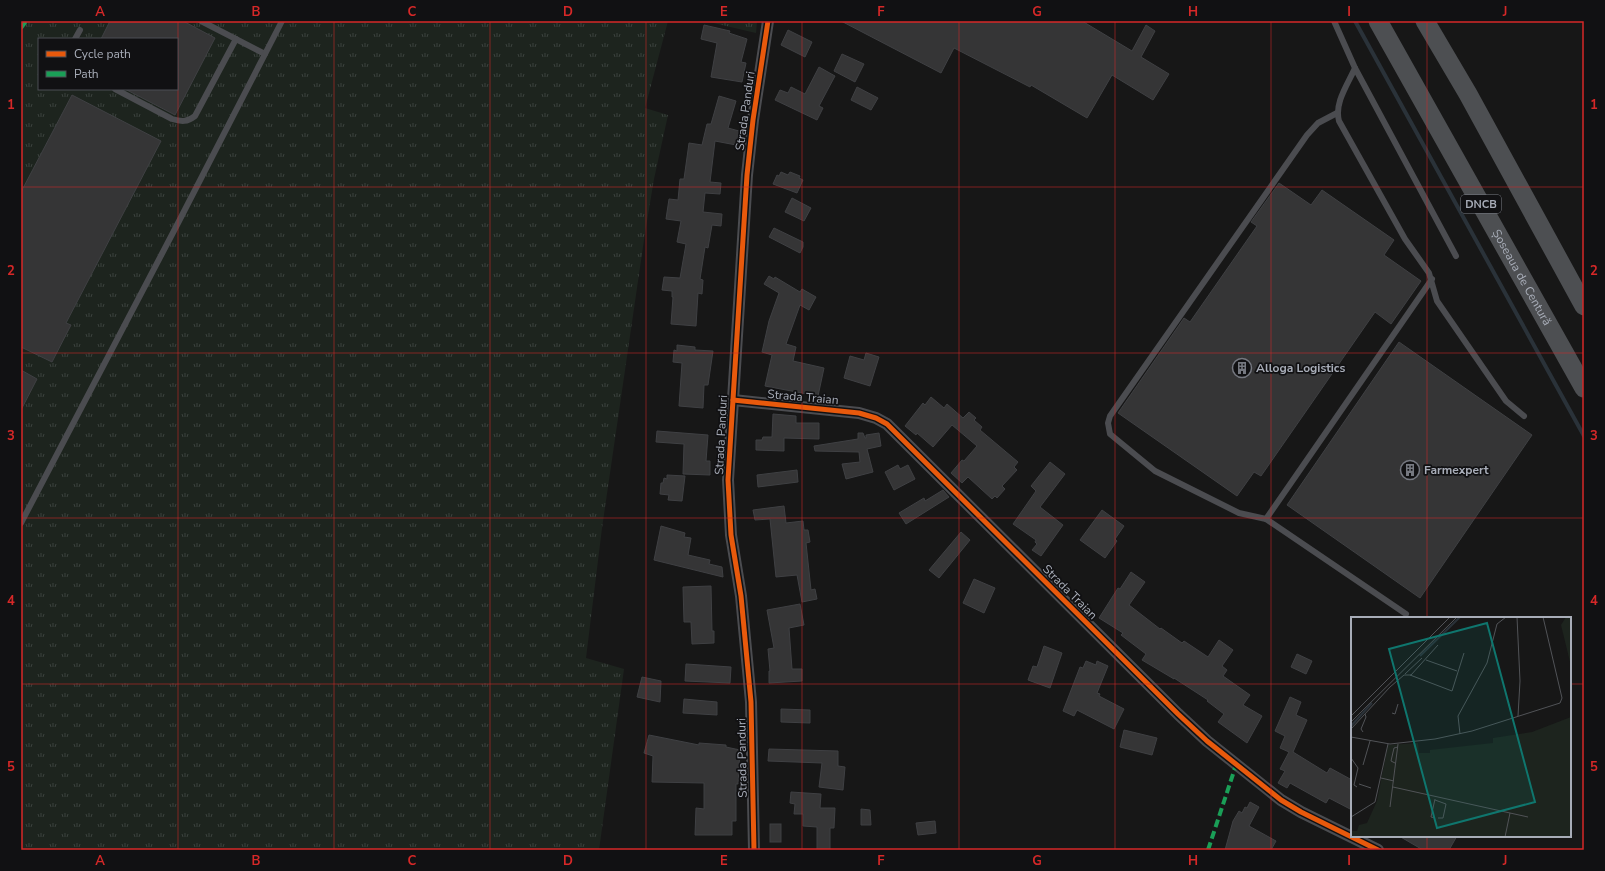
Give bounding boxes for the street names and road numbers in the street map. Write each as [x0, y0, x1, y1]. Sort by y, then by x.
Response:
street label: Strada Panduri [732, 70, 758, 152]
road number: DNCB [1461, 195, 1501, 213]
street label: Șoseaua de Centură [1489, 226, 1555, 328]
street label: Strada Traian [767, 386, 839, 408]
street label: Strada Panduri [711, 395, 731, 475]
street label: Strada Traian [1039, 561, 1101, 623]
street label: Strada Panduri [733, 718, 751, 798]

